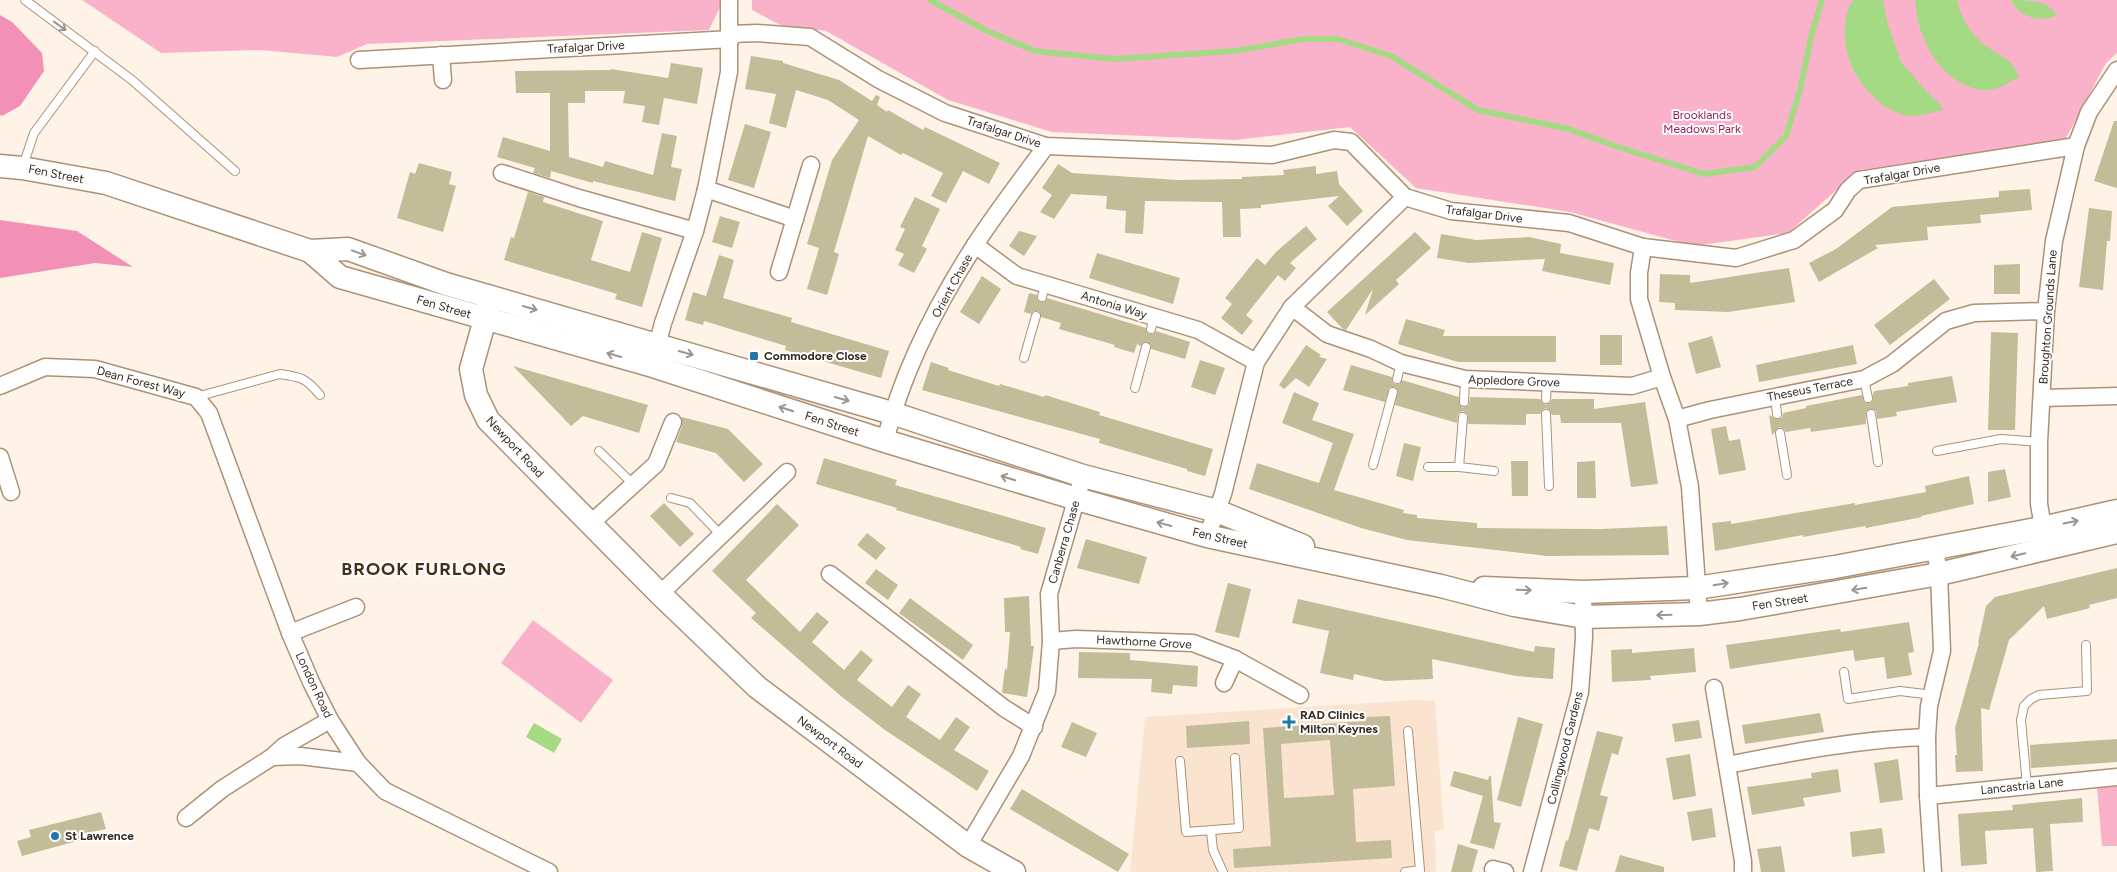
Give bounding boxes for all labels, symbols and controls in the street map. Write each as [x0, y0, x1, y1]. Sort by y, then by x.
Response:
one-way arrow [53, 20, 66, 31]
street label: Trafalgar Drive [547, 38, 625, 56]
park label: Brooklands Meadows Park [1663, 108, 1741, 136]
street label: Trafalgar Drive [965, 113, 1043, 151]
street label: Trafalgar Drive [1863, 160, 1942, 188]
street label: Fen Street [27, 162, 85, 186]
street label: Trafalgar Drive [1445, 202, 1524, 226]
one-way arrow [350, 249, 366, 258]
street label: Broughton Grounds Lane [2036, 249, 2060, 385]
street label: Orient Chase [929, 251, 975, 320]
street label: Antonia Way [1079, 288, 1149, 322]
street label: Fen Street [415, 293, 473, 322]
one-way arrow [521, 303, 537, 313]
one-way arrow [677, 349, 693, 359]
place label: Commodore Close [764, 349, 867, 363]
one-way arrow [607, 350, 623, 359]
marker: Commodore Close [748, 350, 760, 362]
street label: Dean Forest Way [95, 363, 187, 401]
street label: Appledore Grove [1468, 372, 1561, 390]
street label: Theseus Terrace [1766, 374, 1854, 404]
one-way arrow [833, 394, 849, 404]
one-way arrow [778, 403, 794, 413]
street label: Fen Street [803, 409, 861, 439]
street label: Newport Road [483, 414, 547, 480]
one-way arrow [1000, 473, 1016, 483]
street label: Canberra Chase [1045, 498, 1083, 585]
one-way arrow [2062, 516, 2078, 526]
one-way arrow [1156, 518, 1172, 528]
street label: Fen Street [1191, 525, 1249, 551]
one-way arrow [2011, 551, 2027, 560]
district label: BROOK FURLONG [341, 558, 507, 580]
one-way arrow [1713, 578, 1729, 588]
one-way arrow [1516, 585, 1532, 595]
one-way arrow [1852, 585, 1868, 594]
street label: Fen Street [1751, 591, 1809, 613]
one-way arrow [1656, 610, 1672, 619]
street label: Hawthorne Grove [1096, 633, 1193, 652]
street label: London Road [293, 650, 335, 720]
street label: Collingwood Gardens [1544, 690, 1586, 806]
place label: RAD Clinics Milton Keynes [1300, 708, 1378, 736]
street label: Newport Road [795, 713, 865, 771]
marker: RAD Clinics Milton Keynes [1282, 715, 1296, 729]
street label: Lancastria Lane [1980, 775, 2065, 797]
place label: St Lawrence [65, 829, 134, 843]
marker: St Lawrence [49, 830, 61, 842]

